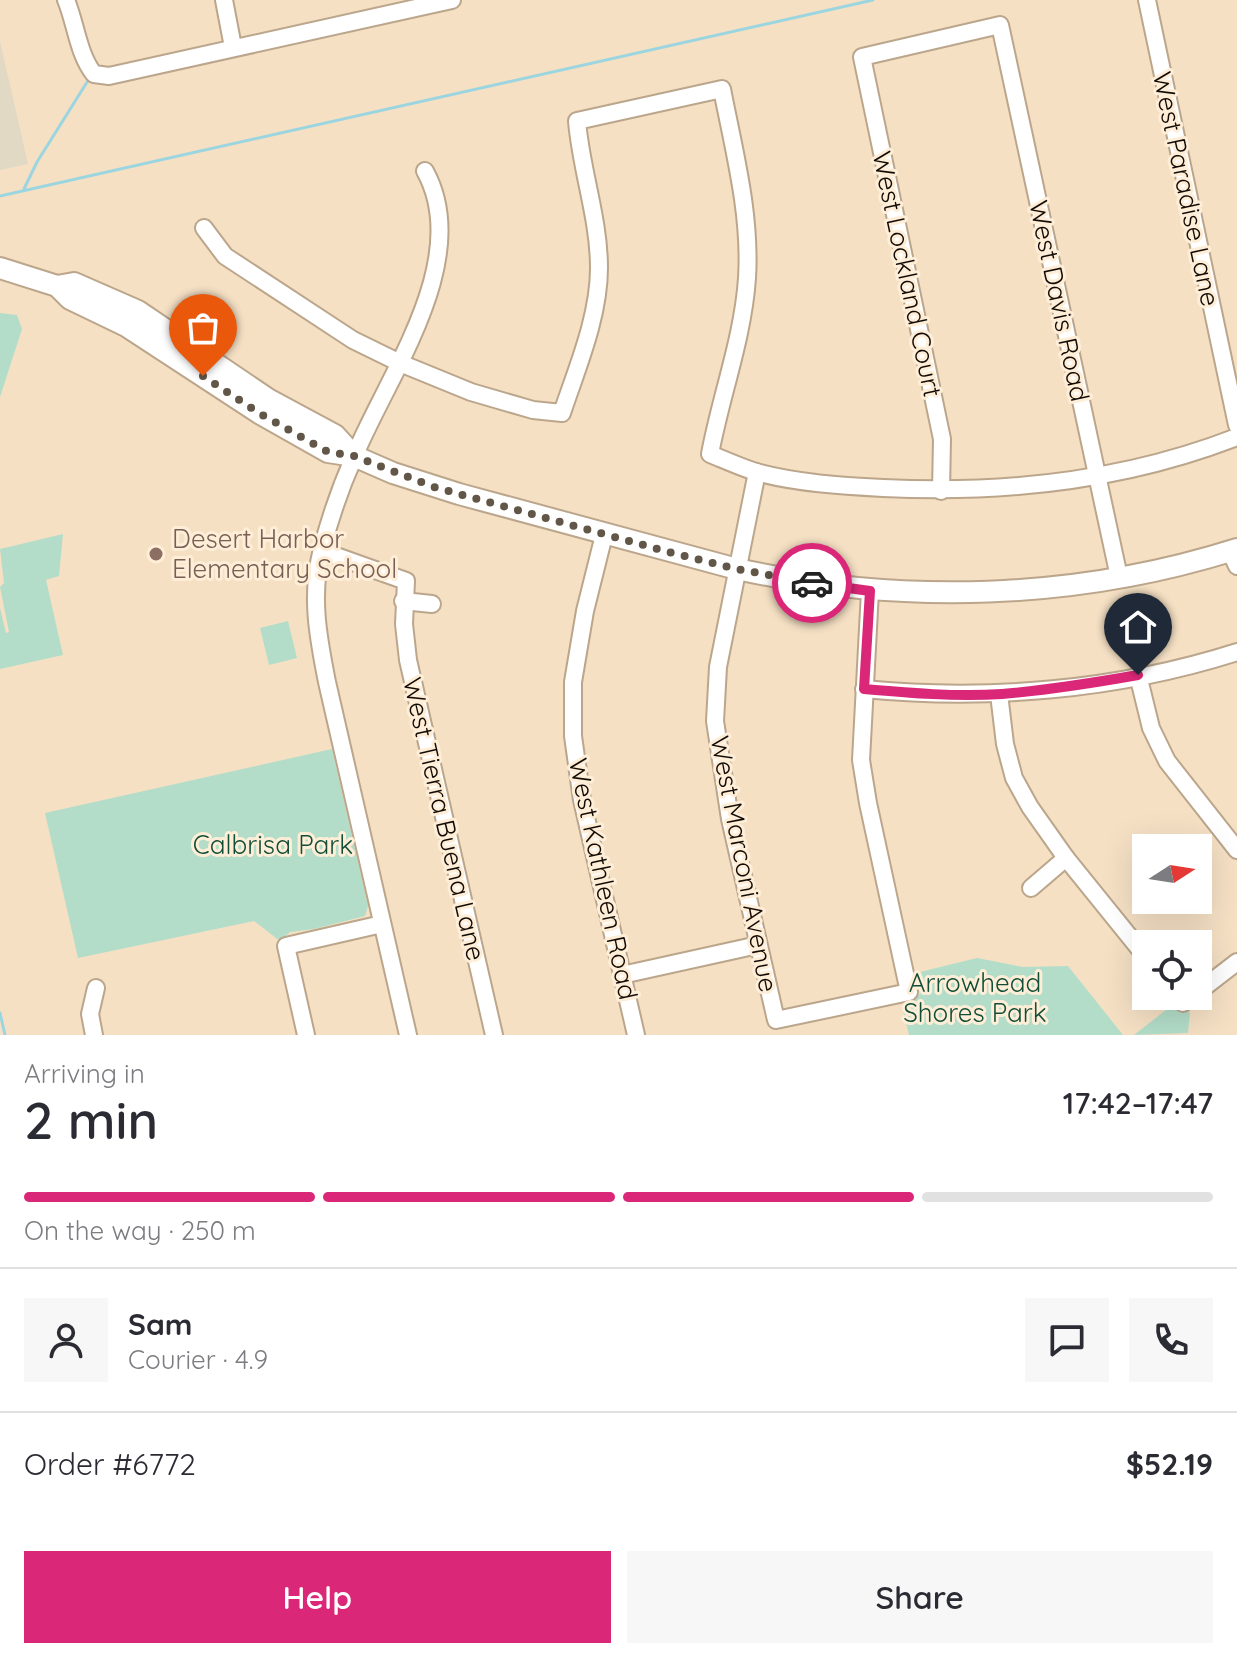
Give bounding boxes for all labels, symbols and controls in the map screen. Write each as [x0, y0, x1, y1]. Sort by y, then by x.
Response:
street label: West Paradise Lane [1146, 69, 1227, 309]
street label: West Lockland Court [865, 148, 950, 400]
street label: West Davis Road [1022, 197, 1097, 404]
pin [169, 294, 237, 376]
icon: bag [181, 306, 225, 350]
place label: Desert Harbor Elementary School [172, 522, 397, 585]
courier [772, 543, 852, 623]
marker: Desert Harbor Elementary School [147, 545, 165, 563]
icon: car [790, 561, 834, 605]
pin [1104, 593, 1172, 675]
icon: home [1116, 605, 1160, 649]
street label: West Tierra Buena Lane [396, 674, 493, 964]
street label: West Marconi Avenue [703, 733, 785, 995]
street label: West Kathleen Road [562, 755, 645, 1003]
park label: Calbrisa Park [193, 828, 353, 861]
north arrow [1132, 834, 1212, 914]
map controls [1132, 834, 1212, 1010]
button: locate [1132, 930, 1212, 1010]
park label: Arrowhead Shores Park [903, 966, 1047, 1029]
text: Arriving in [24, 1057, 145, 1090]
text: 17:42–17:47 [1063, 1084, 1213, 1122]
text: 2 min [24, 1087, 158, 1152]
text: On the way · 250 m [24, 1214, 256, 1247]
button: person [24, 1298, 108, 1382]
button: chat [1025, 1298, 1109, 1382]
button: phone [1129, 1298, 1213, 1382]
text: Sam [128, 1305, 192, 1343]
text: Courier · 4.9 [128, 1343, 268, 1376]
text: Order #6772 [24, 1445, 196, 1483]
text: $52.19 [1126, 1445, 1213, 1483]
button: Help [24, 1551, 611, 1643]
button: Share [627, 1551, 1213, 1643]

